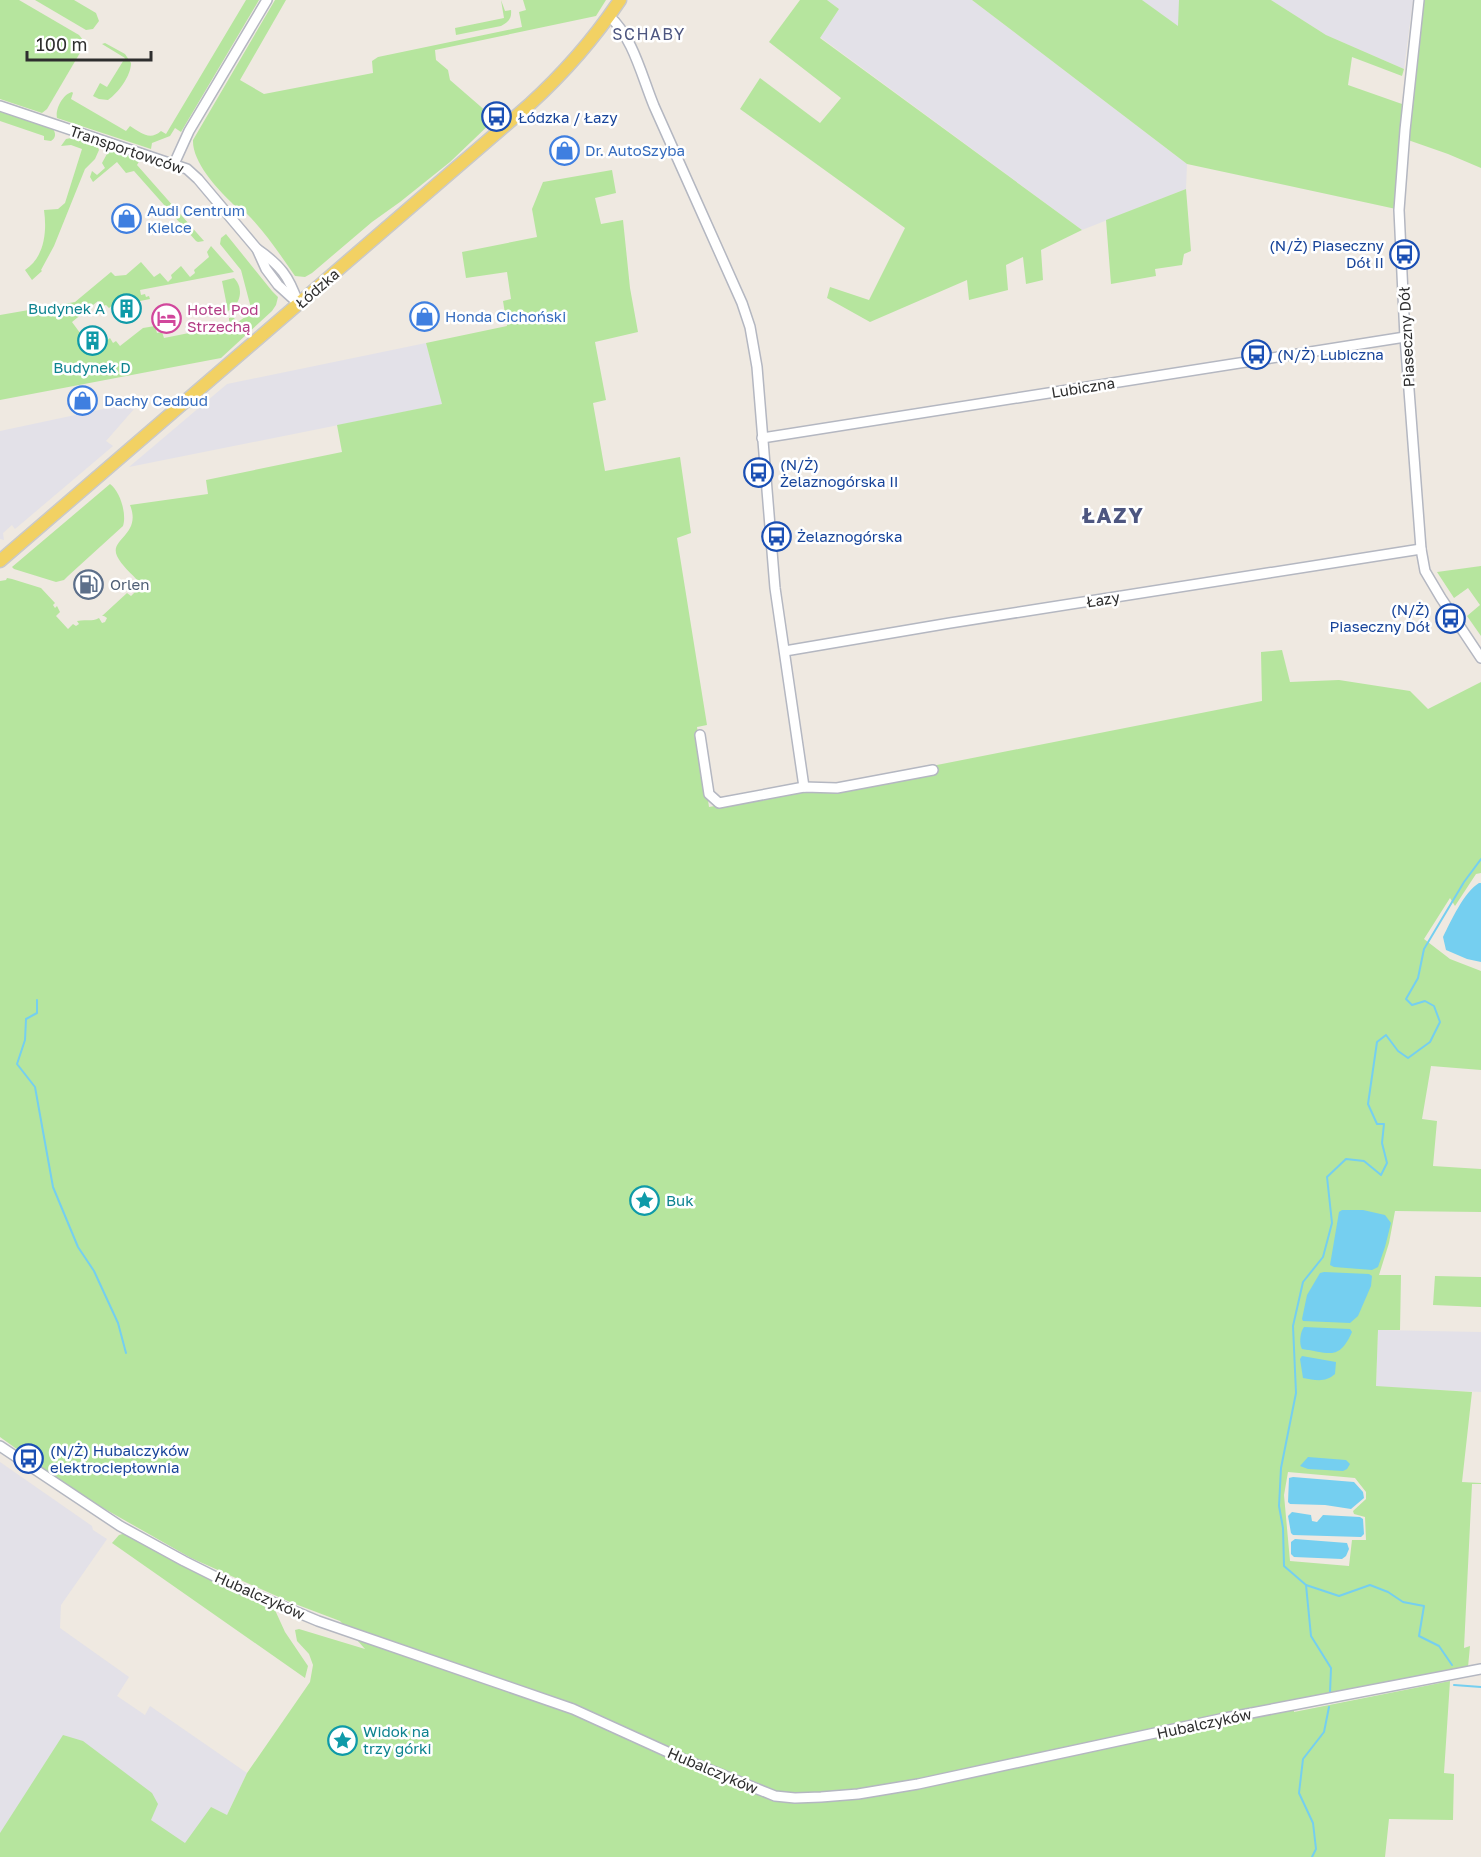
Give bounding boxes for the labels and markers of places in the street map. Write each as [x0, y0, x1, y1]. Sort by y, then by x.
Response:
bus stop icon: Łódzka / Łazy [481, 101, 513, 133]
place label: Łódzka / Łazy [518, 108, 618, 126]
shop icon: Dr. AutoSzyba [548, 134, 580, 166]
place label: Dr. AutoSzyba [585, 141, 685, 159]
place label: Audi Centrum Kielce [147, 201, 245, 236]
shop icon: Audi Centrum Kielce [110, 203, 142, 235]
place label: (N/Ż) Piaseczny Dół II [1269, 236, 1385, 271]
bus stop icon: (N/Ż) Piaseczny Dół II [1389, 238, 1421, 270]
building icon: Budynek A [110, 292, 142, 324]
place label: Budynek A [28, 299, 105, 317]
place label: Hotel Pod Strzechą [187, 300, 259, 335]
shop icon: Honda Cichoński [408, 300, 440, 332]
hotel icon: Hotel Pod Strzechą [150, 302, 182, 334]
place label: Honda Cichoński [445, 307, 566, 325]
building icon: Budynek D [76, 324, 108, 356]
bus stop icon: (N/Ż) Lubiczna [1240, 338, 1272, 370]
place label: (N/Ż) Lubiczna [1277, 345, 1384, 363]
place label: Budynek D [53, 358, 131, 376]
shop icon: Dachy Cedbud [67, 384, 99, 416]
place label: Dachy Cedbud [104, 391, 208, 409]
place label: (N/Ż) Żelaznogórska II [780, 455, 899, 490]
bus stop icon: (N/Ż) Żelaznogórska II [743, 457, 775, 489]
bus stop icon: Żelaznogórska [760, 520, 792, 552]
place label: Żelaznogórska [797, 527, 902, 545]
fuel station icon: Orlen [73, 568, 105, 600]
place label: Orlen [110, 575, 150, 593]
place label: (N/Ż) Piaseczny Dół [1329, 600, 1430, 635]
bus stop icon: (N/Ż) Piaseczny Dół [1435, 602, 1467, 634]
place icon: Buk [629, 1184, 661, 1216]
place label: Buk [666, 1191, 694, 1209]
place label: (N/Ż) Hubalczyków elektrociepłownia [50, 1441, 189, 1476]
bus stop icon: (N/Ż) Hubalczyków elektrociepłownia [13, 1443, 45, 1475]
place label: Widok na trzy górki [363, 1722, 432, 1757]
place icon: Widok na trzy górki [326, 1724, 358, 1756]

